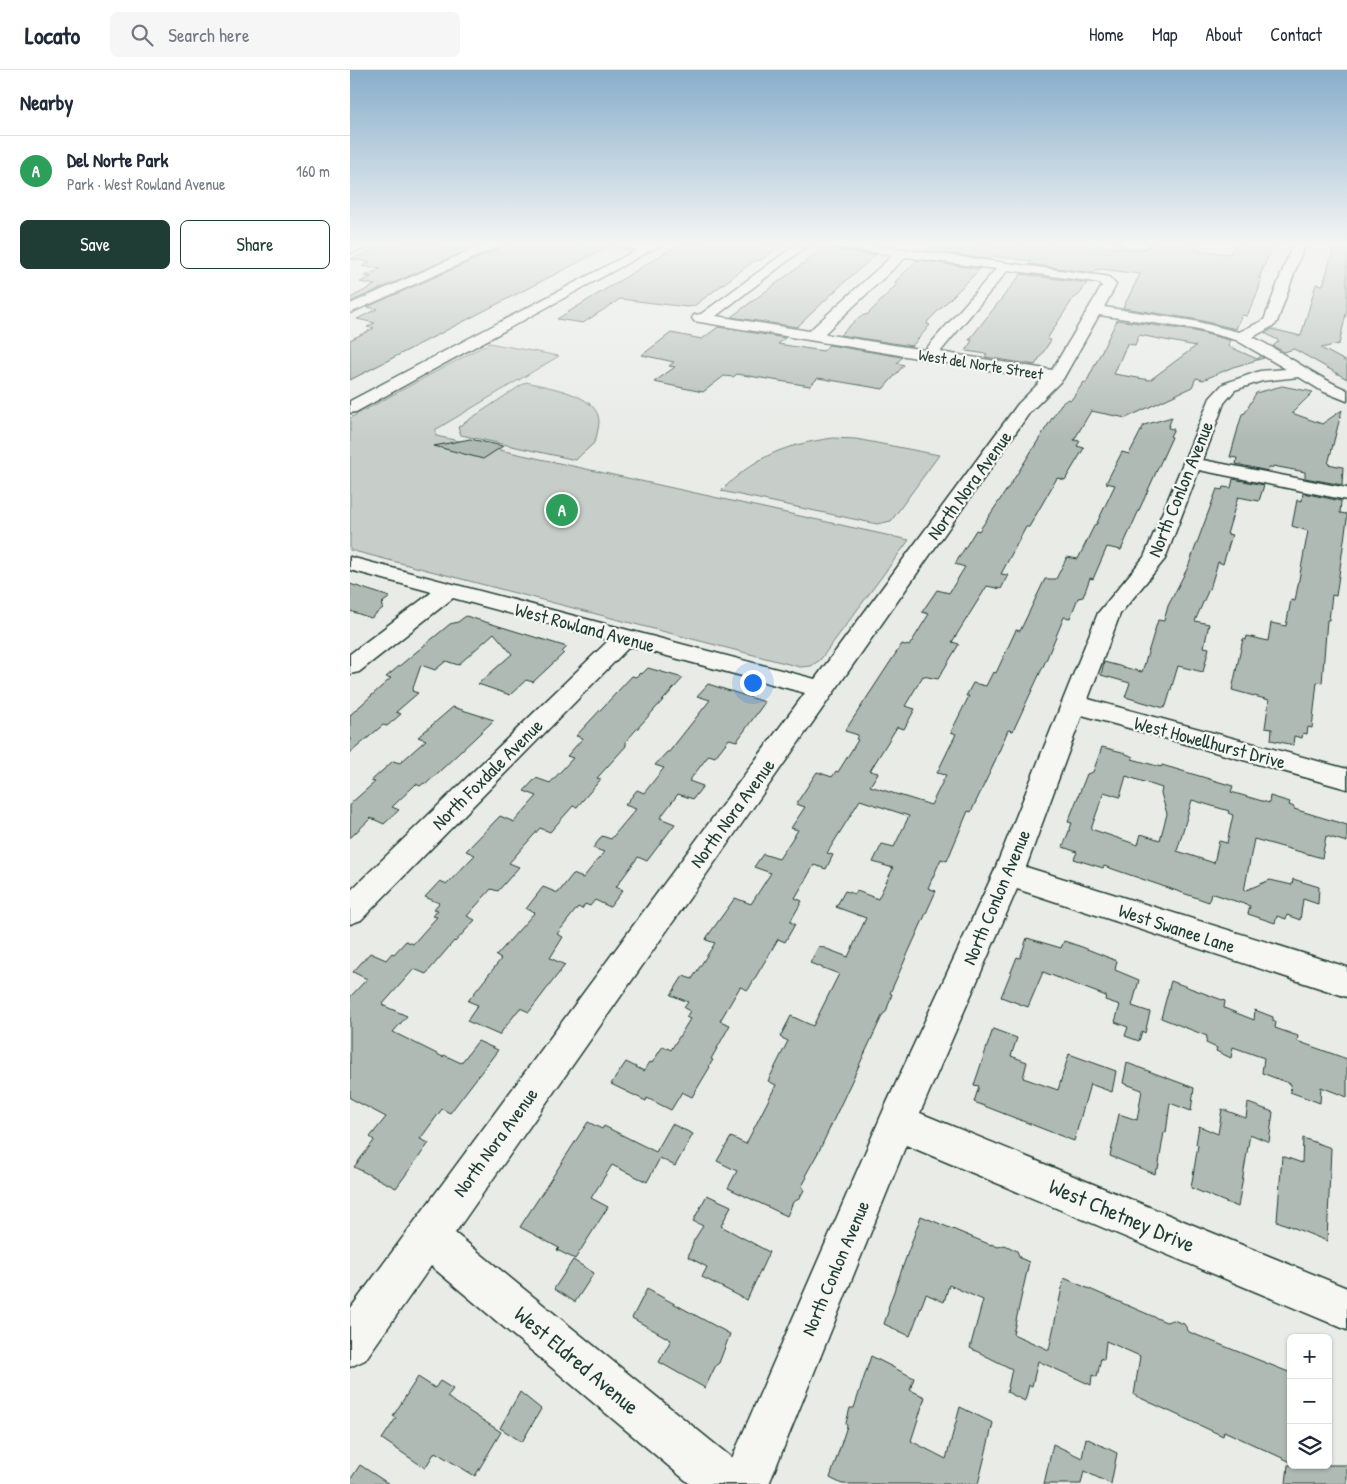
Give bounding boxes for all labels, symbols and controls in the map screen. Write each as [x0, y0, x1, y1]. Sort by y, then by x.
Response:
search box [110, 12, 460, 57]
text: Locato [25, 19, 80, 51]
icon: search [128, 21, 156, 49]
text: Search here [168, 22, 249, 48]
text: Home [1089, 22, 1124, 47]
text: Map [1152, 22, 1177, 47]
text: About [1205, 22, 1242, 47]
text: Contact [1270, 22, 1322, 47]
text: Nearby [20, 88, 73, 117]
text: Del Norte Park [67, 147, 168, 173]
text: A [32, 160, 40, 182]
text: 160 m [296, 160, 330, 182]
text: Park · West Rowland Avenue [67, 173, 225, 195]
button: Save [20, 220, 170, 269]
button: Share [180, 220, 330, 269]
street label: West del Norte Street [917, 343, 1045, 385]
street label: North Conlon Avenue [1141, 417, 1219, 561]
street label: North Nora Avenue [921, 425, 1018, 545]
pin: A [546, 491, 578, 529]
street label: West Rowland Avenue [512, 596, 658, 658]
your location [740, 670, 766, 696]
street label: West Howellhurst Drive [1132, 709, 1289, 775]
street label: North Foxdale Avenue [426, 712, 549, 835]
street label: North Nora Avenue [684, 753, 781, 873]
street label: North Conlon Avenue [956, 825, 1036, 969]
street label: West Swanee Lane [1115, 897, 1239, 959]
street label: North Nora Avenue [447, 1082, 544, 1202]
street label: West Chetney Drive [1045, 1171, 1200, 1259]
street label: North Conlon Avenue [795, 1196, 875, 1340]
street label: West Eldred Avenue [508, 1299, 646, 1421]
map controls [1287, 1334, 1332, 1469]
button: + [1287, 1334, 1332, 1379]
button: − [1287, 1379, 1332, 1424]
button: layers [1287, 1424, 1332, 1469]

